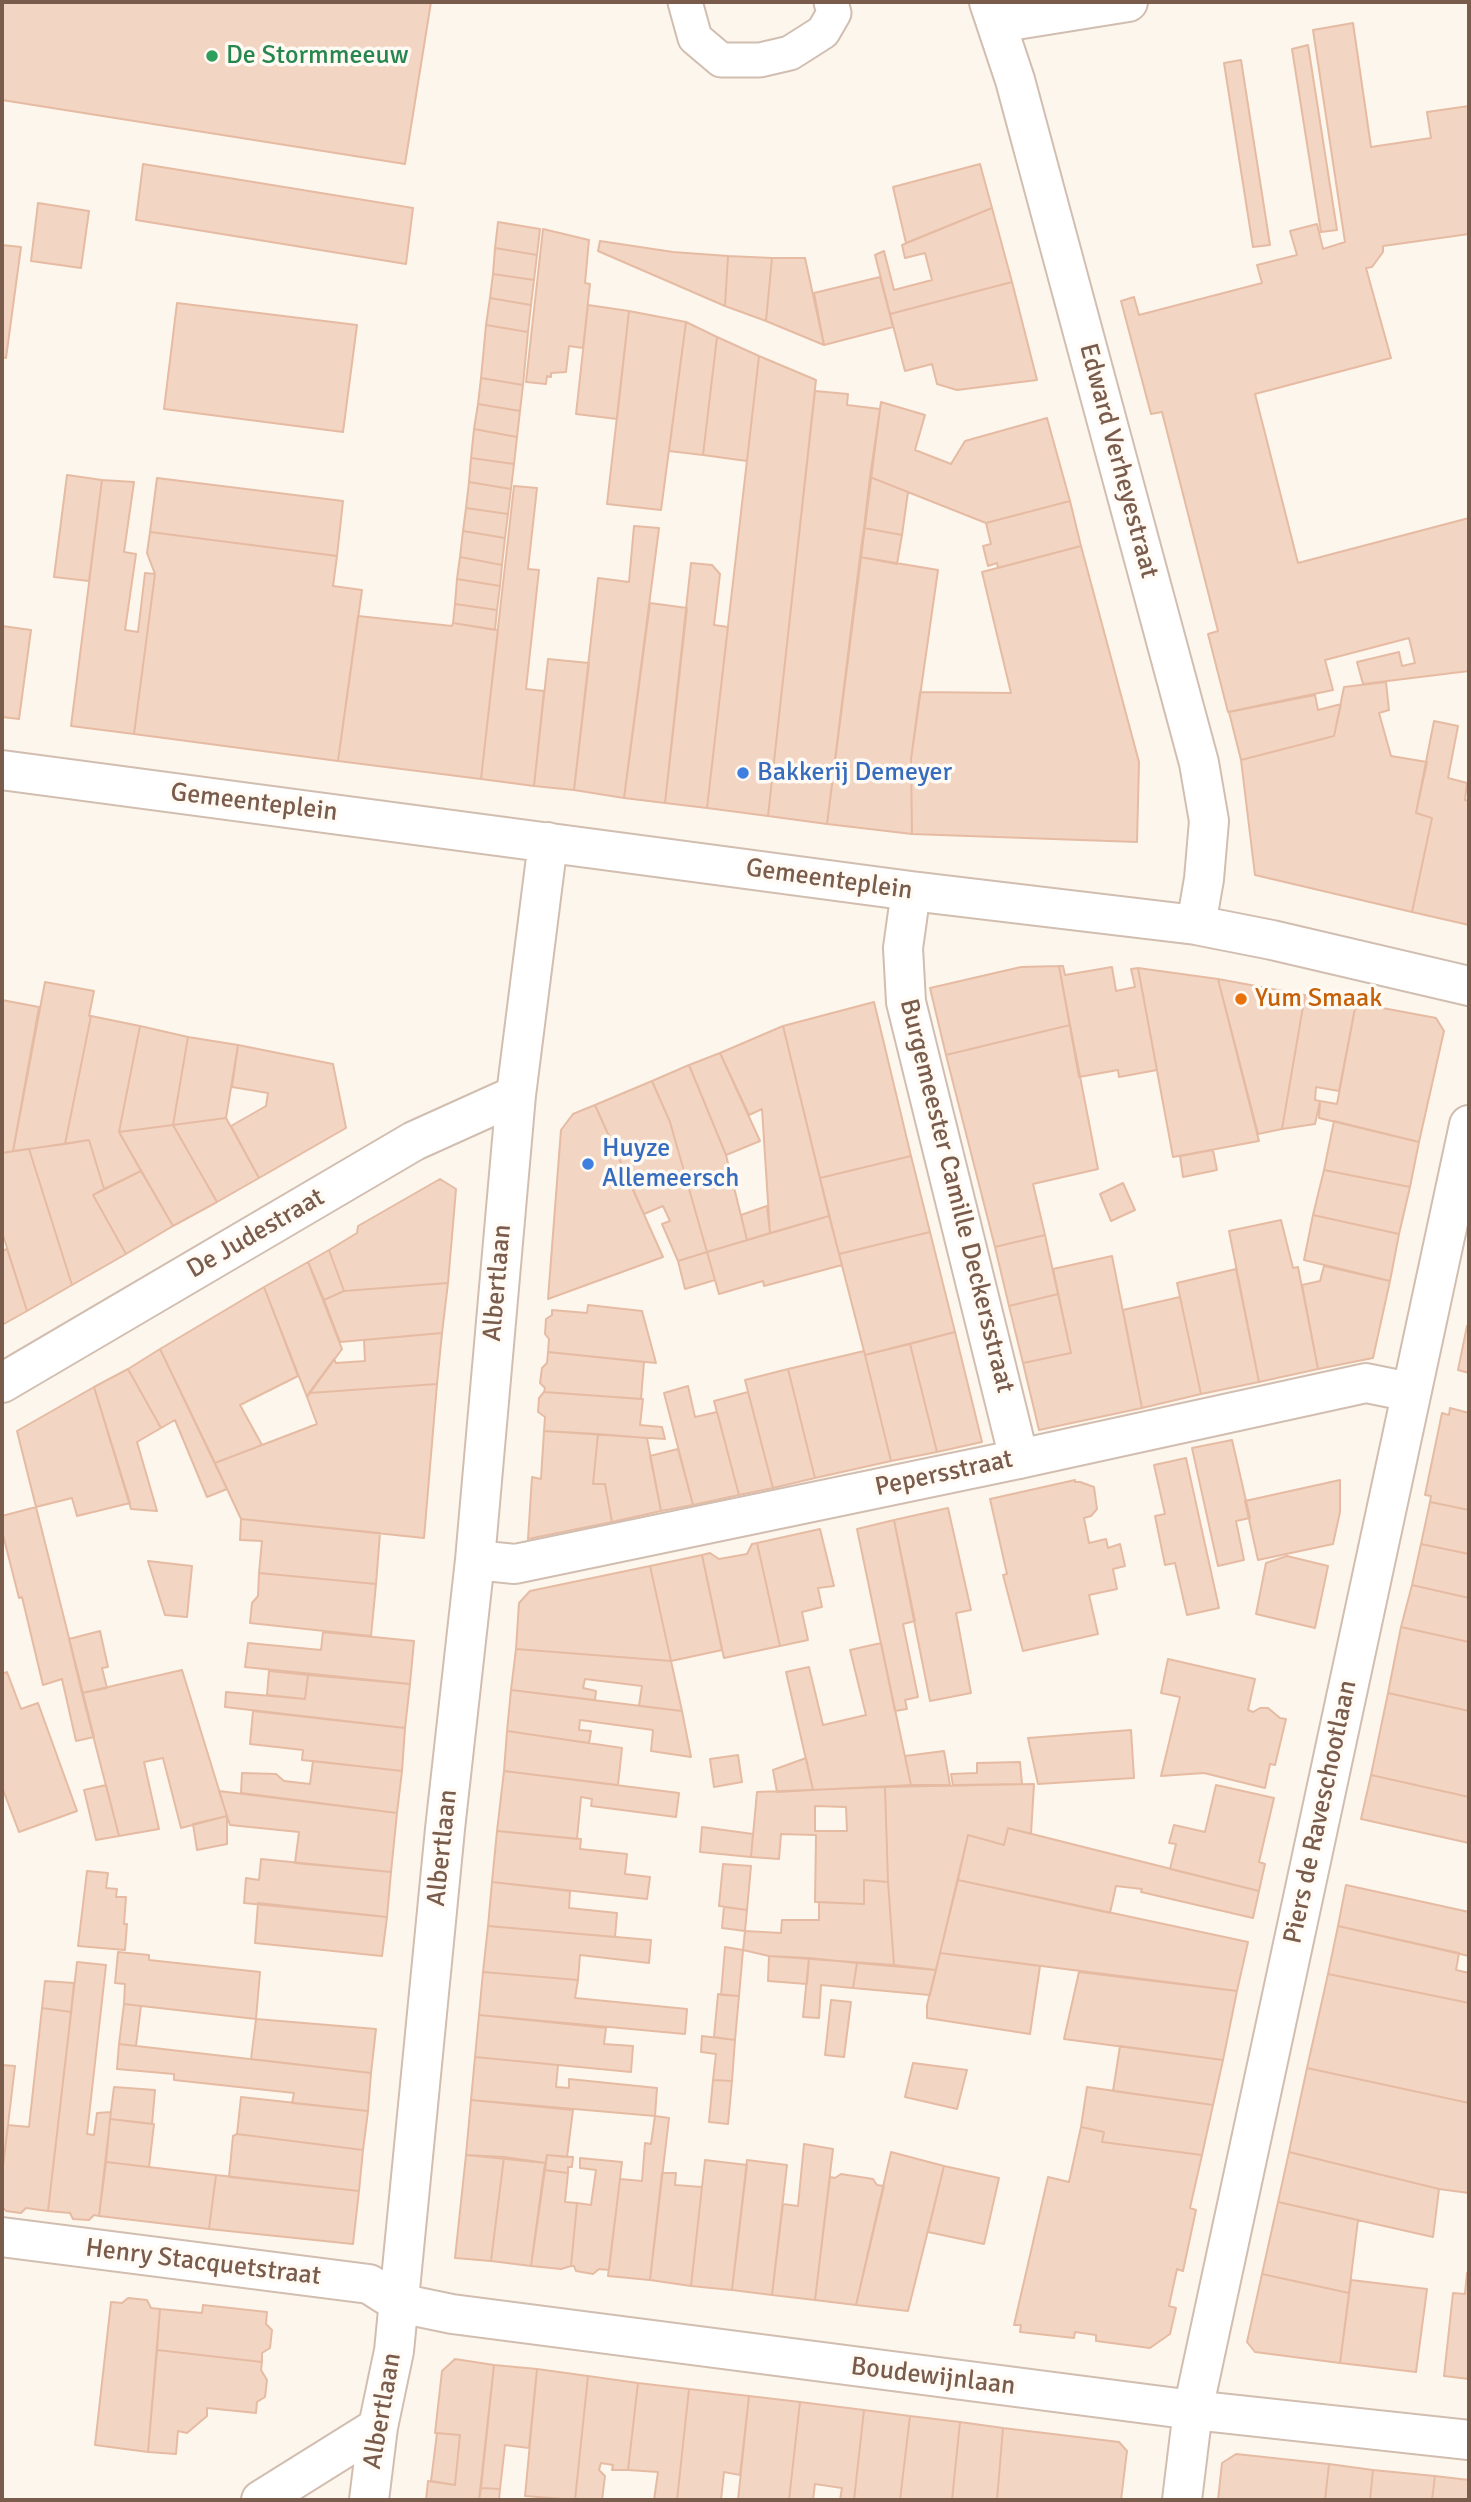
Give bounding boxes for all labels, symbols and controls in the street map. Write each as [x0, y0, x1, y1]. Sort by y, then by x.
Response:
place label: De Stormmeeuw [226, 40, 408, 72]
marker: De Stormmeeuw [204, 48, 220, 64]
street label: Edward Verheyestraat [1072, 340, 1164, 582]
place label: Bakkerij Demeyer [757, 757, 952, 789]
marker: Bakkerij Demeyer [735, 765, 751, 781]
street label: Gemeenteplein [169, 777, 339, 829]
street label: Gemeenteplein [744, 853, 914, 907]
place label: Yum Smaak [1255, 983, 1382, 1015]
marker: Yum Smaak [1233, 991, 1249, 1007]
street label: Burgemeester Camille Deckersstraat [892, 996, 1020, 1396]
place label: Huyze Allemeersch [602, 1133, 739, 1194]
marker: Huyze Allemeersch [580, 1156, 596, 1172]
street label: De Judestraat [182, 1182, 330, 1286]
street label: Albertlaan [477, 1223, 519, 1343]
street label: Pepersstraat [872, 1444, 1016, 1504]
street label: Piers de Raveschootlaan [1278, 1677, 1364, 1947]
street label: Albertlaan [421, 1788, 465, 1908]
street label: Henry Stacquetstraat [84, 2233, 322, 2293]
street label: Albertlaan [357, 2350, 409, 2472]
street label: Boudewijnlaan [849, 2351, 1017, 2403]

